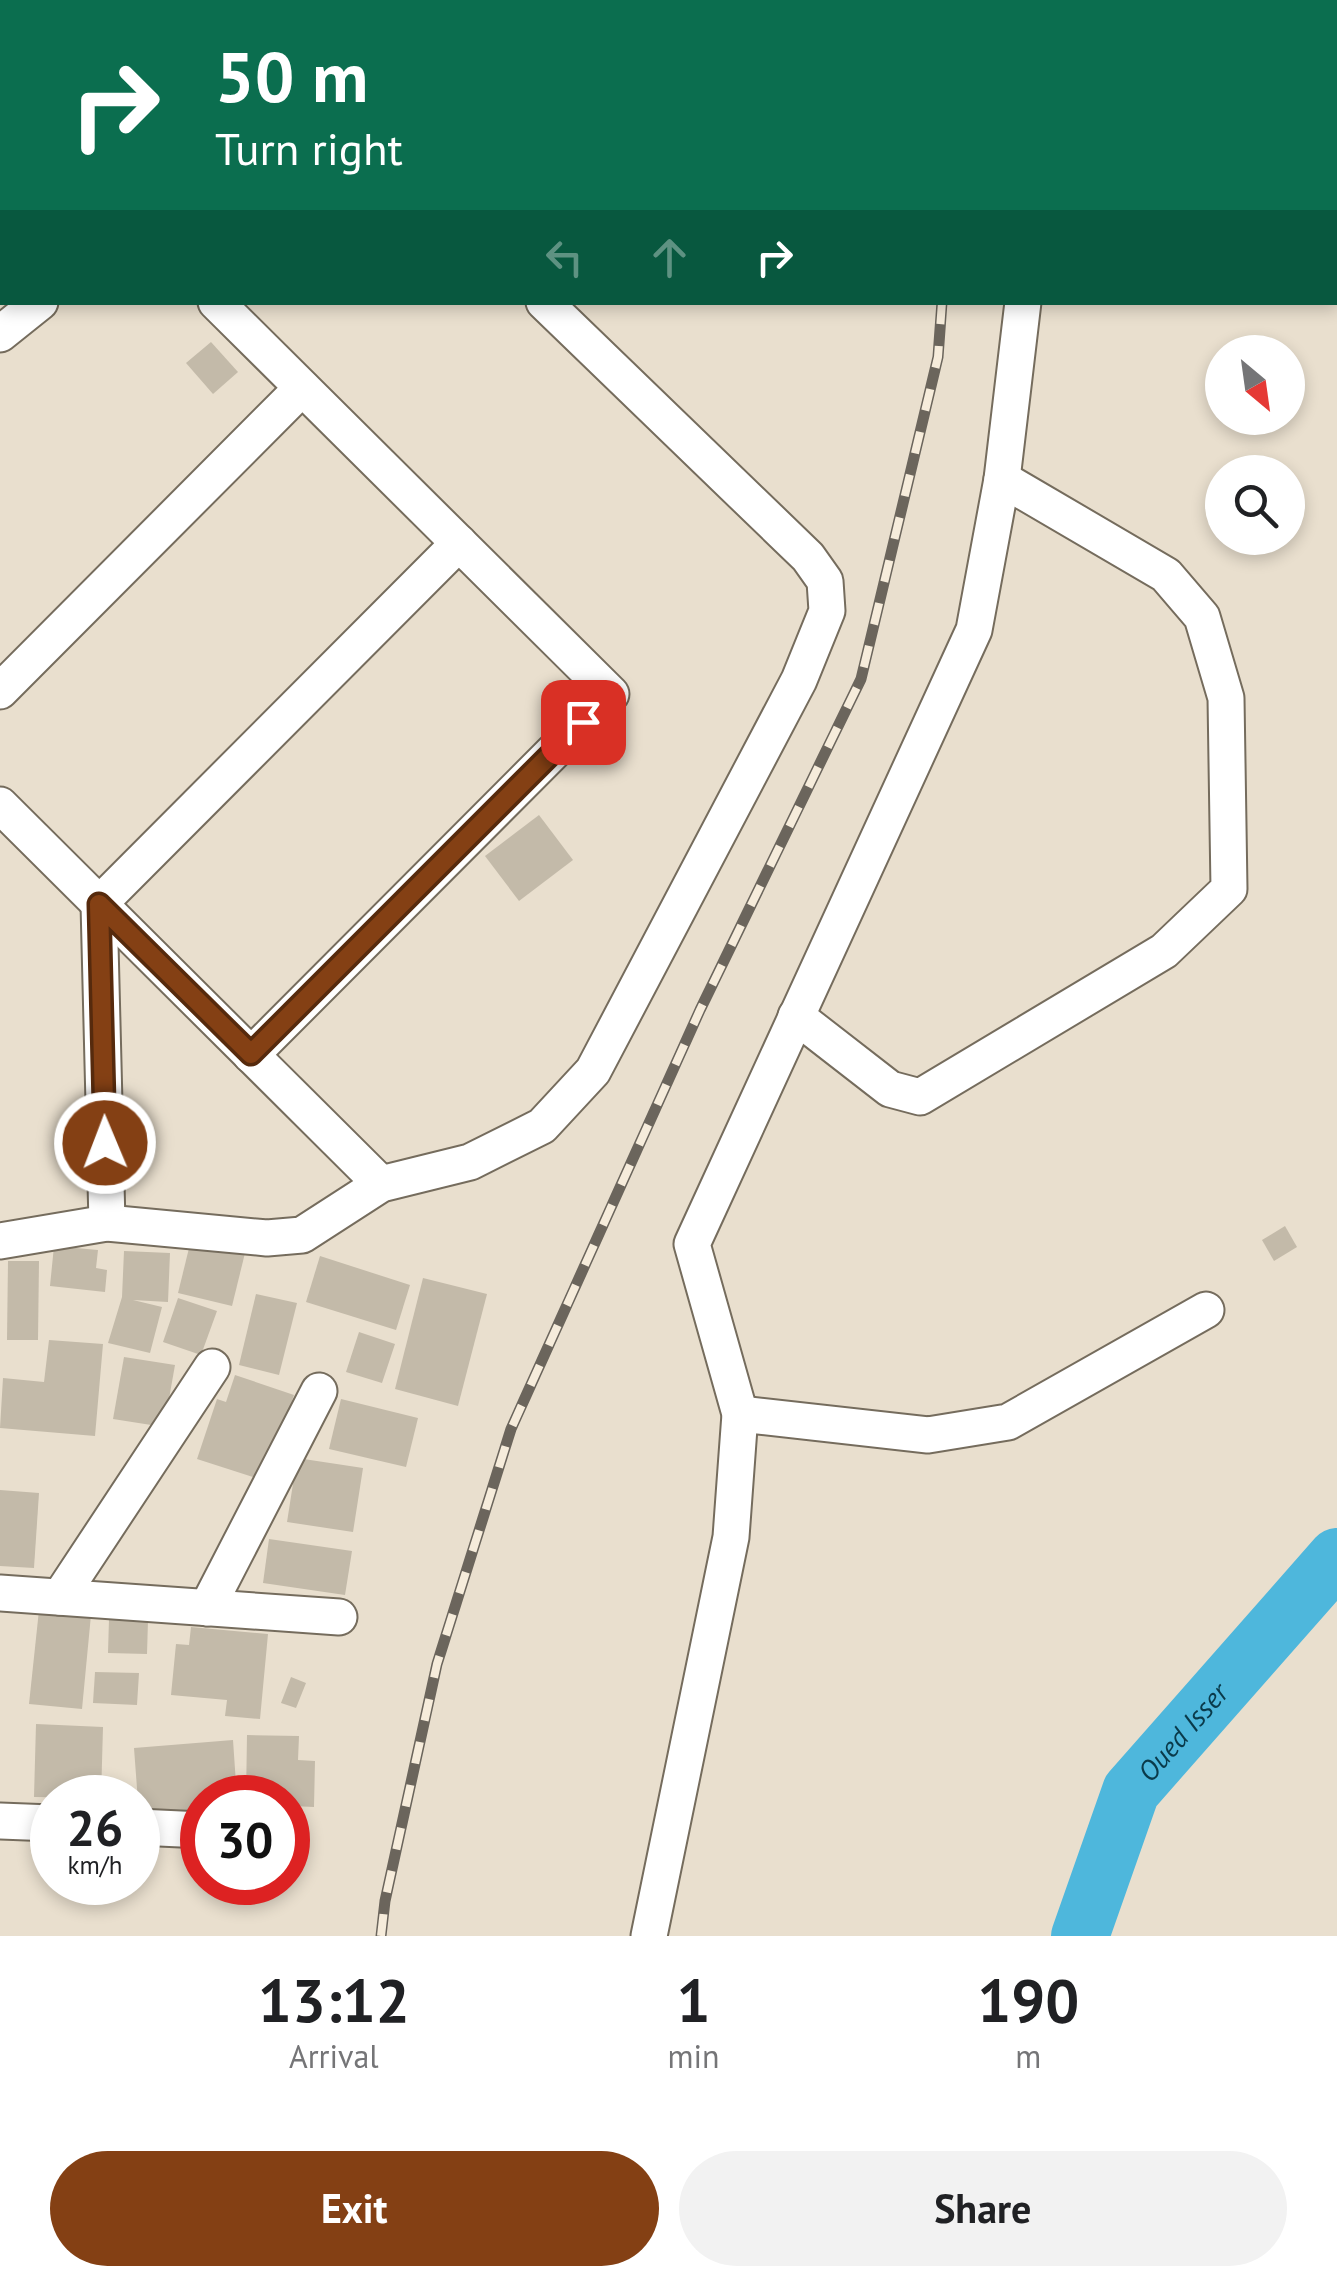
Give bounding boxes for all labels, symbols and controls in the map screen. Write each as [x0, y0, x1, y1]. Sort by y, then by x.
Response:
text: 50 m [215, 31, 368, 121]
icon: right [50, 40, 180, 170]
text: Turn right [215, 119, 403, 177]
icon: left [537, 230, 592, 285]
icon: ahead [642, 230, 697, 285]
icon: right [747, 230, 802, 285]
north arrow [1205, 335, 1305, 435]
map controls [1205, 335, 1305, 555]
button: search [1205, 455, 1305, 555]
pin [541, 680, 626, 765]
icon: arrive [556, 695, 611, 750]
position arrow [53, 1091, 157, 1195]
water label: Oued Isser [1129, 1673, 1237, 1789]
speed limit sign: 30 [180, 1775, 310, 1905]
text: 26 [67, 1795, 123, 1860]
text: km/h [68, 1849, 122, 1881]
text: 13:12 [258, 1961, 410, 2039]
text: 1 [677, 1961, 711, 2039]
text: 190 [977, 1961, 1079, 2039]
text: Arrival [289, 2035, 379, 2077]
text: min [668, 2035, 720, 2077]
text: m [1015, 2035, 1041, 2077]
button: Exit [50, 2151, 659, 2266]
button: Share [679, 2151, 1287, 2266]

